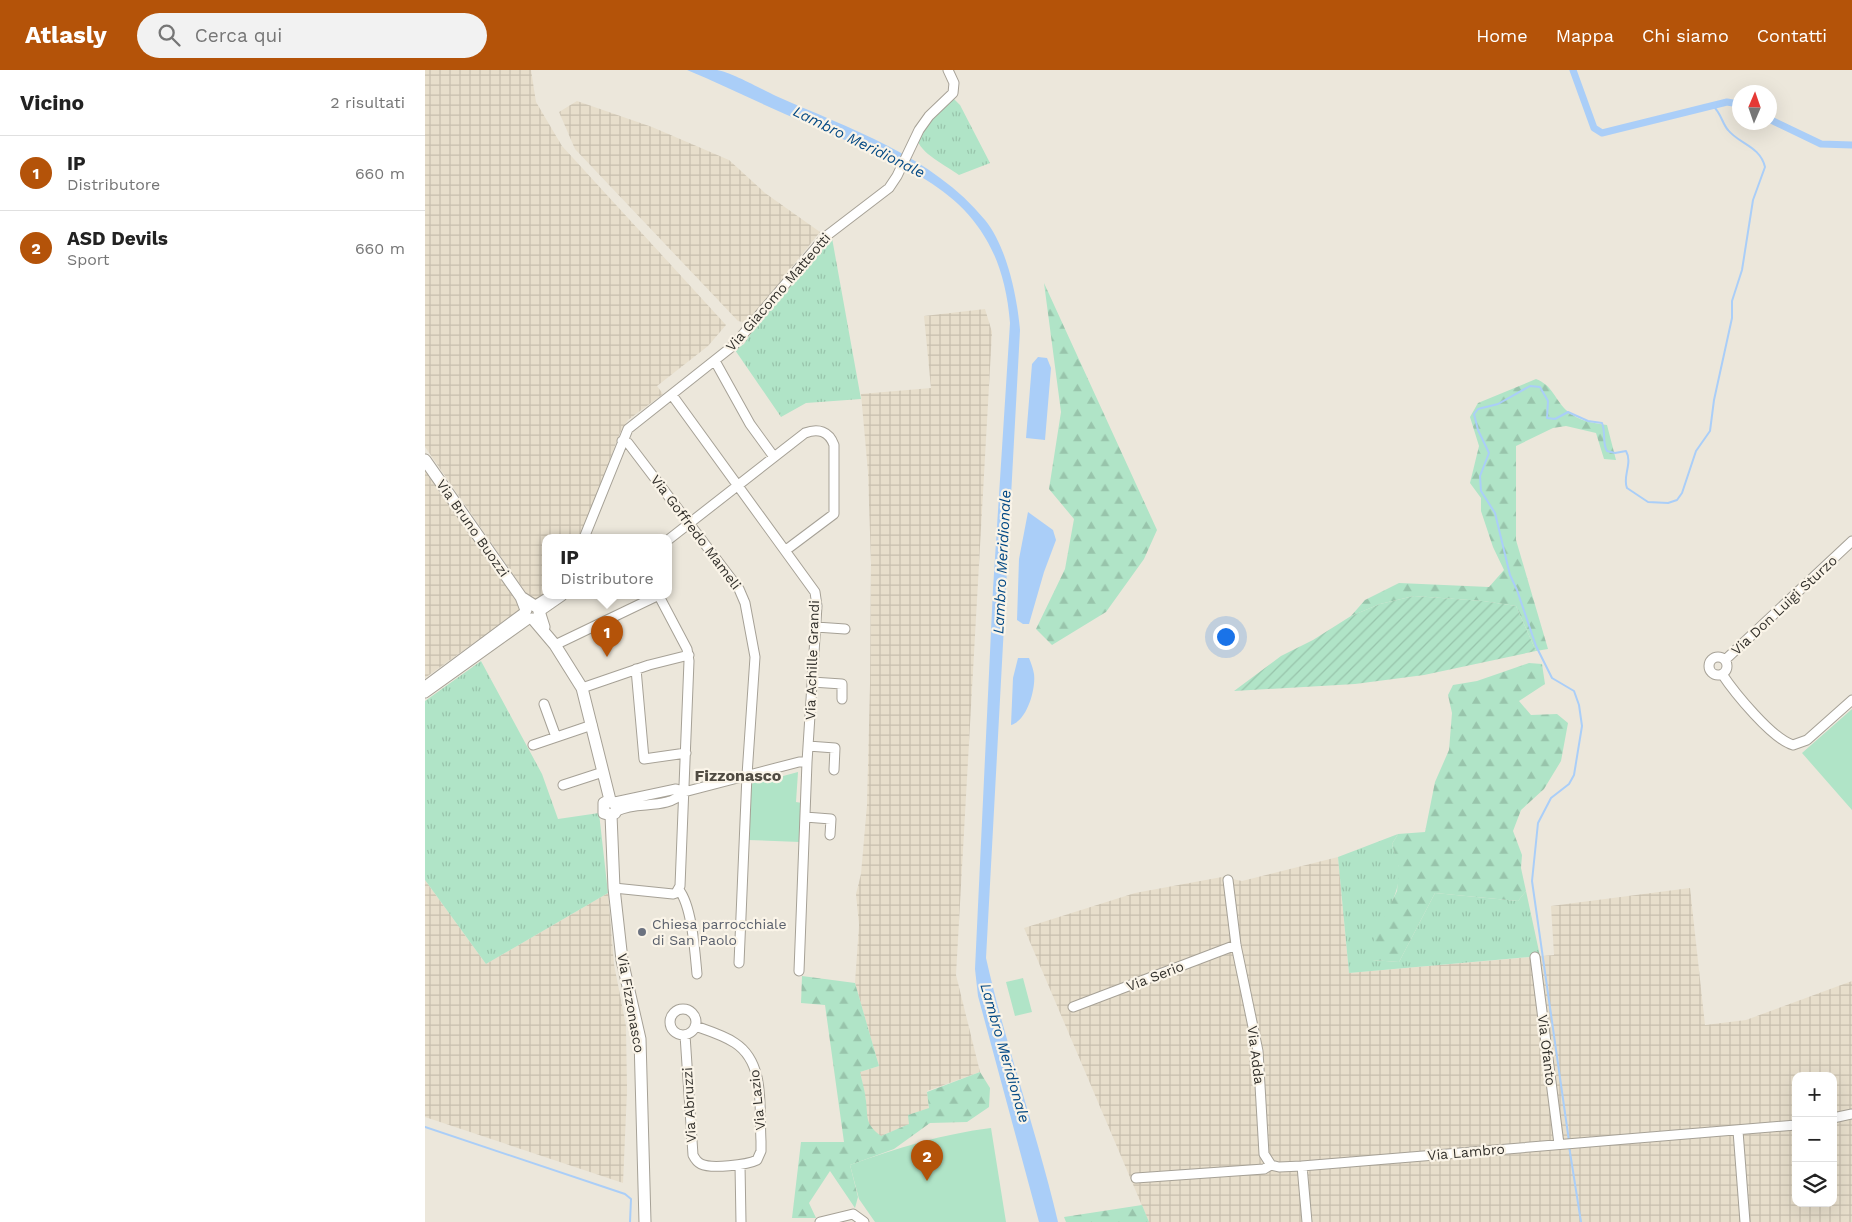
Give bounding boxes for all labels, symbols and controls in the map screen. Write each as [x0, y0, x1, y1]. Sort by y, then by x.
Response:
search box [137, 13, 487, 58]
text: Atlasly [25, 21, 107, 49]
icon: search [155, 21, 183, 49]
text: Cerca qui [195, 24, 282, 47]
text: Home [1476, 25, 1528, 46]
text: Mappa [1556, 25, 1614, 46]
text: Chi siamo [1642, 25, 1729, 46]
text: Contatti [1757, 25, 1827, 46]
north arrow [1732, 85, 1777, 130]
text: Vicino [20, 90, 84, 115]
text: 2 risultati [330, 93, 405, 112]
water label: Lambro Meridionale [790, 102, 928, 182]
text: IP [67, 152, 86, 175]
text: 1 [33, 164, 39, 183]
text: 660 m [355, 164, 405, 183]
text: Distributore [67, 175, 160, 194]
text: ASD Devils [67, 227, 168, 250]
street label: Via Giacomo Matteotti [722, 230, 834, 354]
text: 2 [31, 239, 41, 258]
text: 660 m [355, 239, 405, 258]
text: Sport [67, 250, 110, 269]
street label: Via Goffredo Mameli [648, 472, 744, 592]
street label: Via Bruno Buozzi [433, 476, 513, 580]
water label: Lambro Meridionale [989, 489, 1015, 635]
popup [542, 534, 672, 599]
text: IP [560, 546, 579, 569]
street label: Via Don Luigi Sturzo [1728, 552, 1840, 658]
text: Distributore [560, 569, 654, 588]
street label: Via Achille Grandi [802, 600, 822, 720]
pin: 1 [591, 616, 623, 657]
your location [1213, 624, 1239, 650]
district label: Fizzonasco [695, 766, 782, 785]
place label: Chiesa parrocchiale di San Paolo [652, 916, 786, 948]
marker: Chiesa parrocchiale di San Paolo [636, 926, 648, 938]
street label: Via Fizzonasco [614, 952, 648, 1054]
street label: Via Serio [1124, 958, 1186, 994]
water label: Lambro Meridionale [976, 981, 1034, 1125]
street label: Via Ofanto [1535, 1014, 1559, 1086]
street label: Via Adda [1244, 1025, 1268, 1085]
street label: Via Abruzzi [679, 1067, 699, 1143]
street label: Via Lazio [746, 1069, 768, 1131]
map controls [1792, 1072, 1837, 1207]
button: + [1792, 1072, 1837, 1117]
button: − [1792, 1117, 1837, 1162]
pin: 2 [911, 1140, 943, 1181]
street label: Via Lambro [1427, 1141, 1505, 1163]
button: layers [1792, 1162, 1837, 1207]

